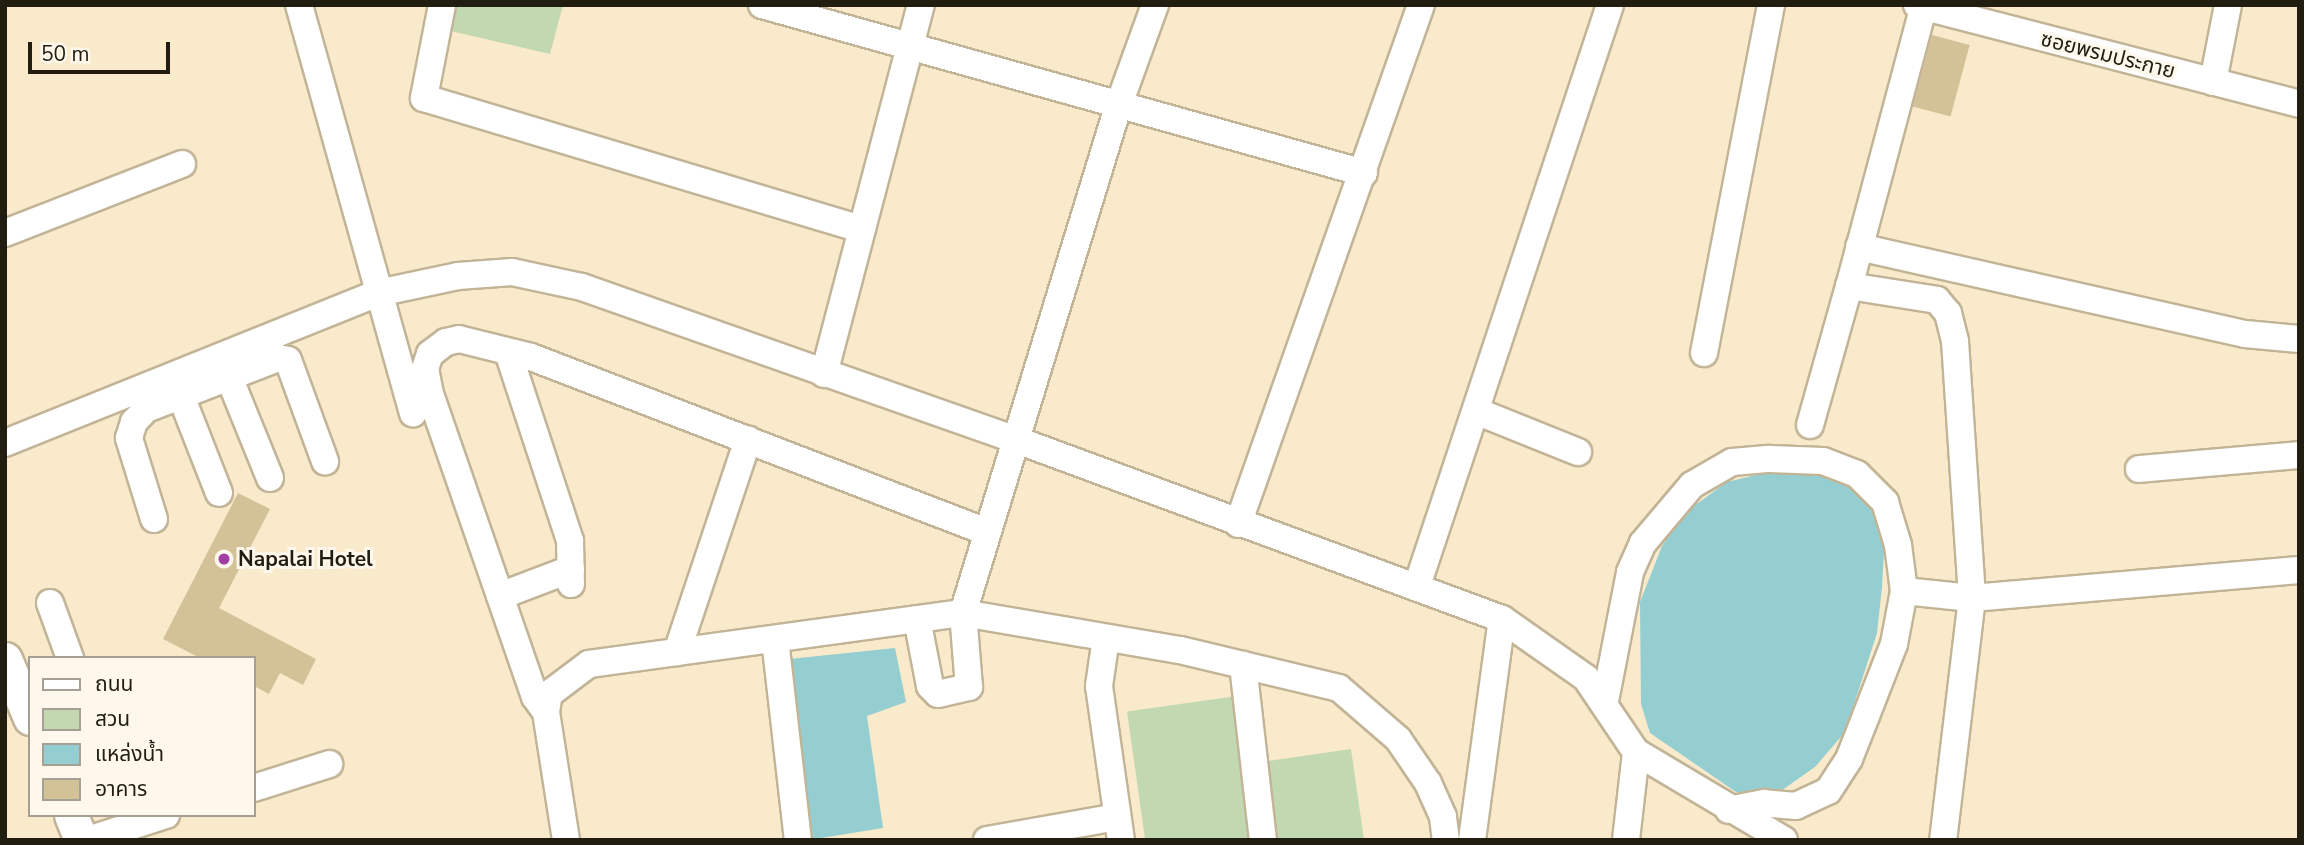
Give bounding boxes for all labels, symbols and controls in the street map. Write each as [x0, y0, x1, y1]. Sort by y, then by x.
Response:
street label: ซอยพรมประกาย [2038, 26, 2178, 84]
scale bar [32, 28, 173, 72]
text: 50 m [41, 40, 90, 68]
place label: Napalai Hotel [238, 546, 373, 572]
marker: Napalai Hotel [216, 551, 232, 567]
legend [28, 656, 256, 817]
text: ถนน [95, 670, 133, 698]
text: สวน [95, 705, 130, 733]
text: แหล่งน้ำ [95, 740, 164, 768]
text: อาคาร [95, 775, 147, 803]

